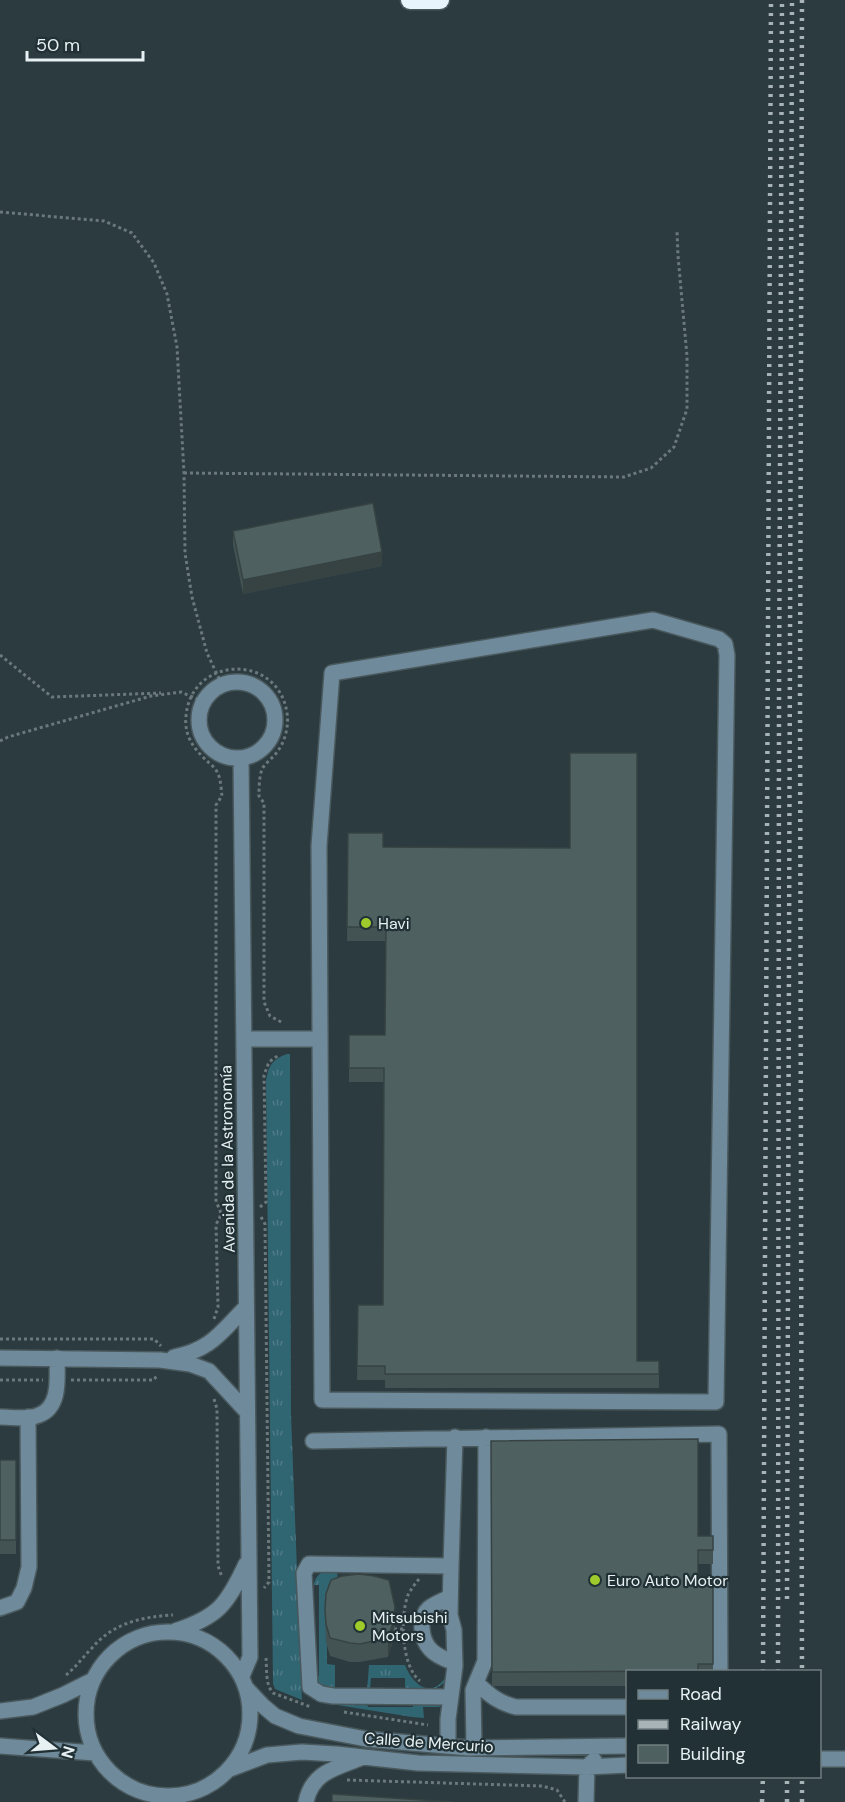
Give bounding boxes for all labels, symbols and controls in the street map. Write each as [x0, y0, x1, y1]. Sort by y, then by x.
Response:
scale bar [27, 24, 142, 62]
text: 50 m [36, 33, 80, 57]
place label: Havi [378, 913, 410, 934]
marker: Havi [359, 916, 373, 930]
street label: Avenida de la Astronomía [215, 1065, 240, 1253]
place label: Euro Auto Motor [607, 1570, 728, 1591]
marker: Euro Auto Motor [588, 1573, 602, 1587]
place label: Mitsubishi Motors [372, 1607, 448, 1646]
marker: Mitsubishi Motors [353, 1619, 367, 1633]
legend [626, 1670, 821, 1778]
text: Road [680, 1682, 722, 1706]
text: Railway [680, 1712, 742, 1736]
north arrow [24, 1718, 84, 1778]
street label: Calle de Mercurio [364, 1727, 494, 1757]
text: Building [680, 1742, 745, 1766]
text: N [56, 1743, 80, 1761]

